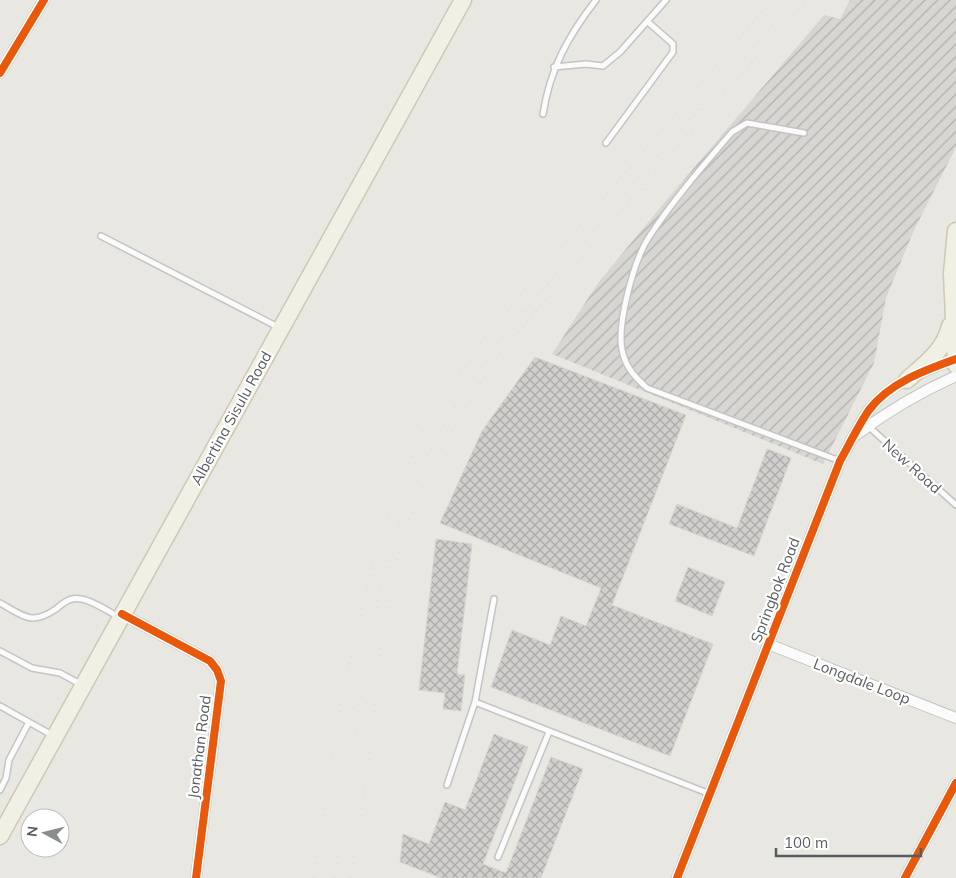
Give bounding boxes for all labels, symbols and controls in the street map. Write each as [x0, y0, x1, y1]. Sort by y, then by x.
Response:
street label: Albertina Sisulu Road [186, 348, 276, 488]
street label: New Road [879, 435, 945, 497]
street label: Springbok Road [746, 535, 804, 645]
street label: Longdale Loop [811, 654, 913, 708]
street label: Jonathan Road [183, 694, 215, 800]
north arrow [20, 808, 70, 858]
text: N [23, 825, 42, 838]
scale bar [776, 826, 921, 858]
text: 100 m [784, 833, 828, 852]

